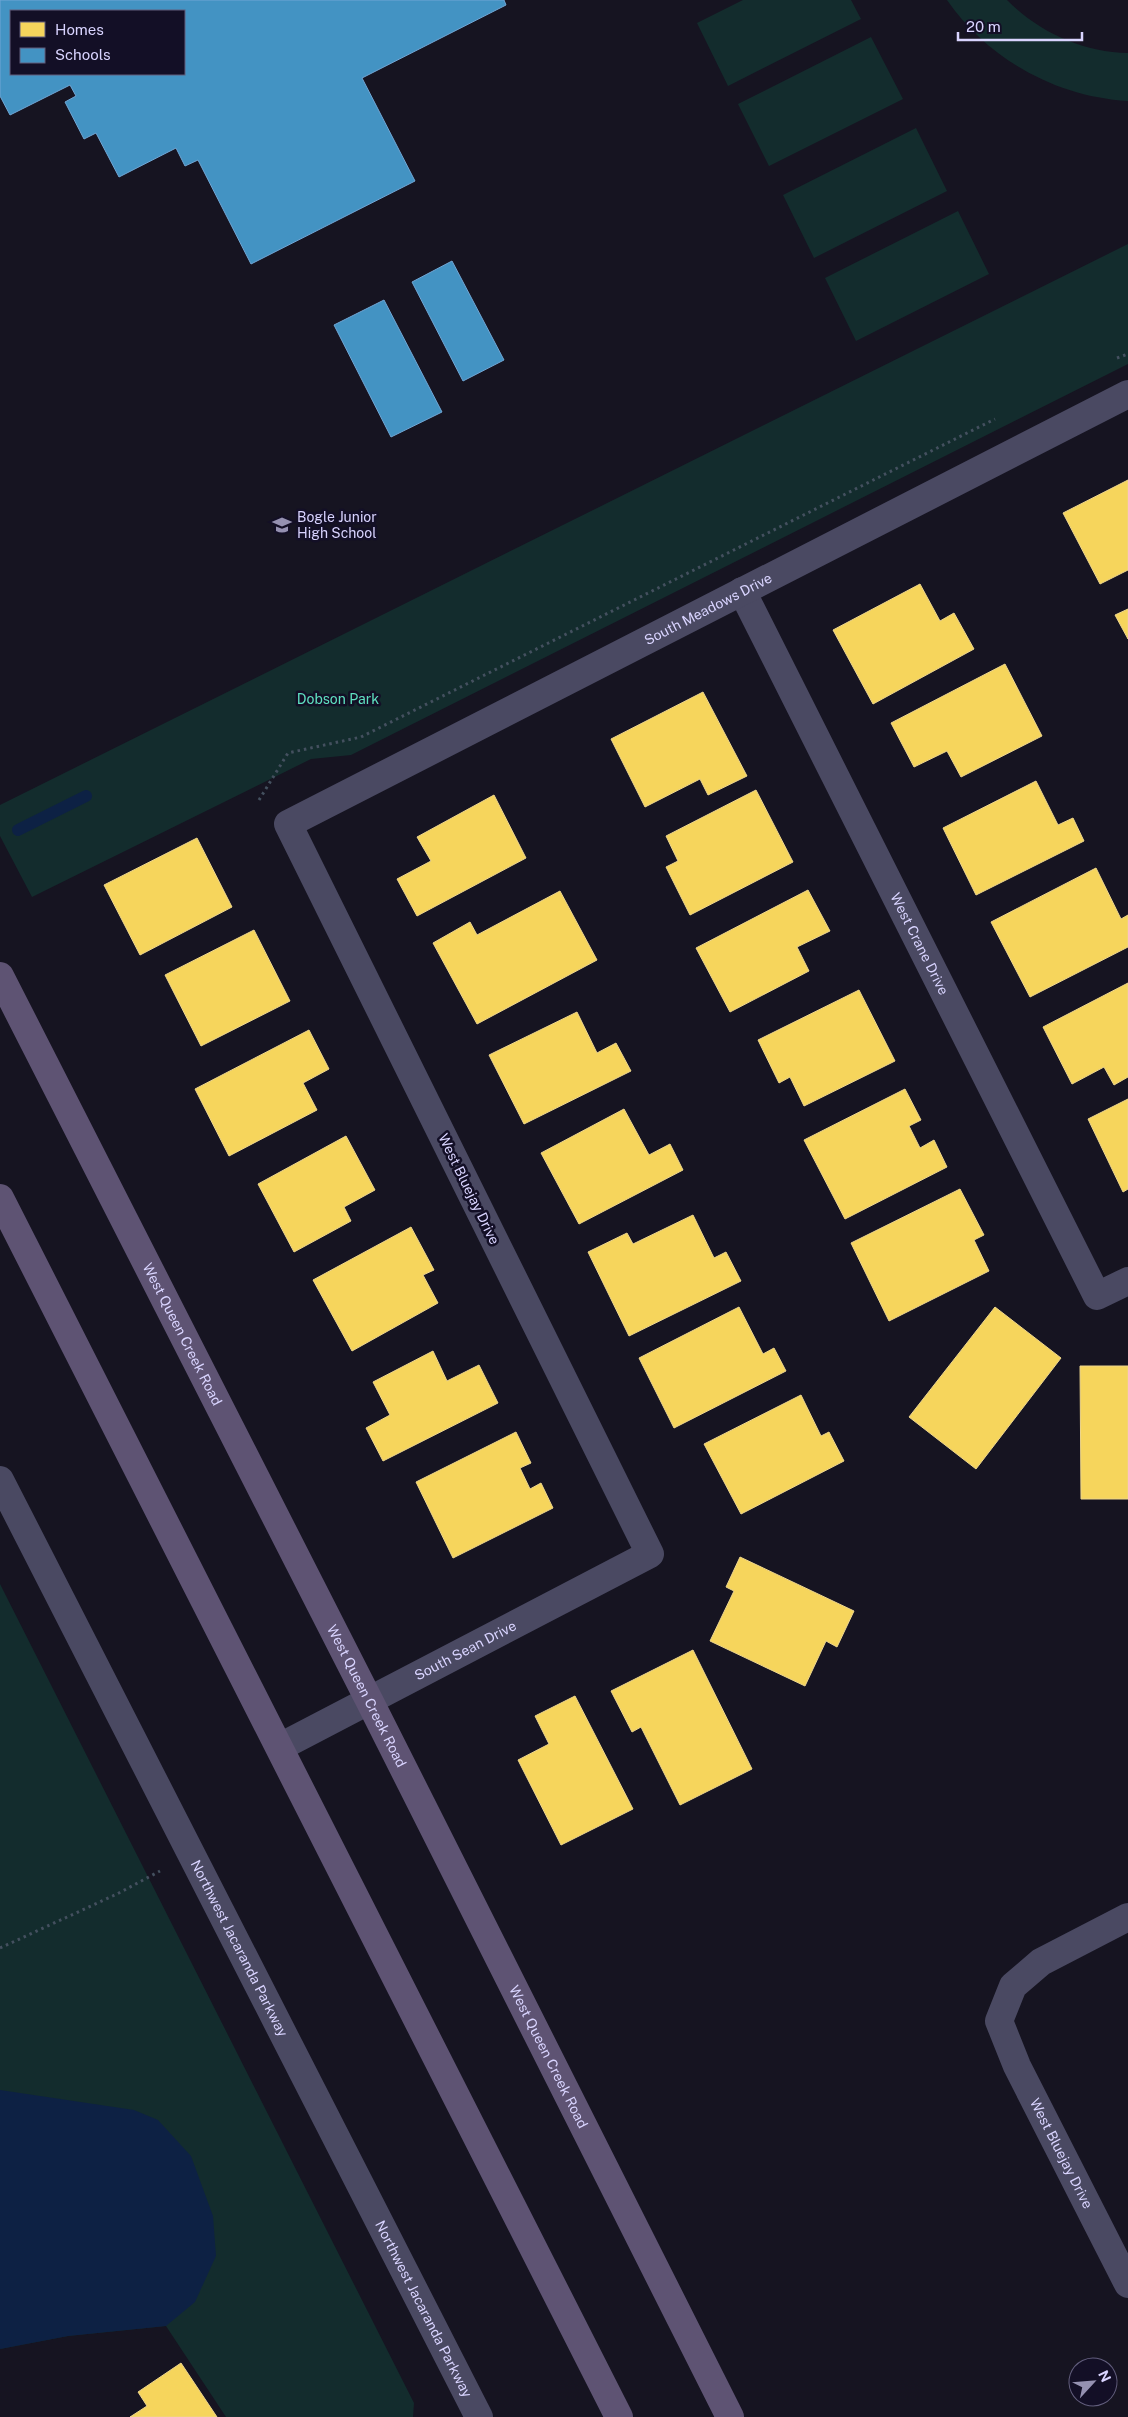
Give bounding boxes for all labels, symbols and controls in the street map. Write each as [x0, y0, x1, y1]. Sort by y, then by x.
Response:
legend [10, 10, 185, 75]
scale bar [958, 10, 1082, 42]
text: 20 m [966, 18, 1001, 35]
text: Homes [55, 21, 104, 38]
text: Schools [55, 46, 111, 63]
place label: Bogle Junior High School [297, 509, 377, 541]
school or university icon: Bogle Junior High School [271, 514, 293, 536]
street label: South Meadows Drive [642, 570, 775, 648]
park label: Dobson Park [297, 691, 379, 707]
street label: West Crane Drive [887, 890, 952, 997]
street label: West Bluejay Drive [435, 1131, 503, 1247]
street label: West Queen Creek Road [140, 1260, 225, 1408]
street label: South Sean Drive [412, 1617, 519, 1683]
street label: West Queen Creek Road [324, 1622, 410, 1770]
street label: Northwest Jacaranda Parkway [188, 1857, 291, 2040]
street label: West Queen Creek Road [506, 1983, 591, 2131]
street label: West Bluejay Drive [1027, 2096, 1096, 2211]
street label: Northwest Jacaranda Parkway [372, 2218, 476, 2400]
north arrow [1068, 2357, 1118, 2407]
text: N [1095, 2368, 1114, 2385]

